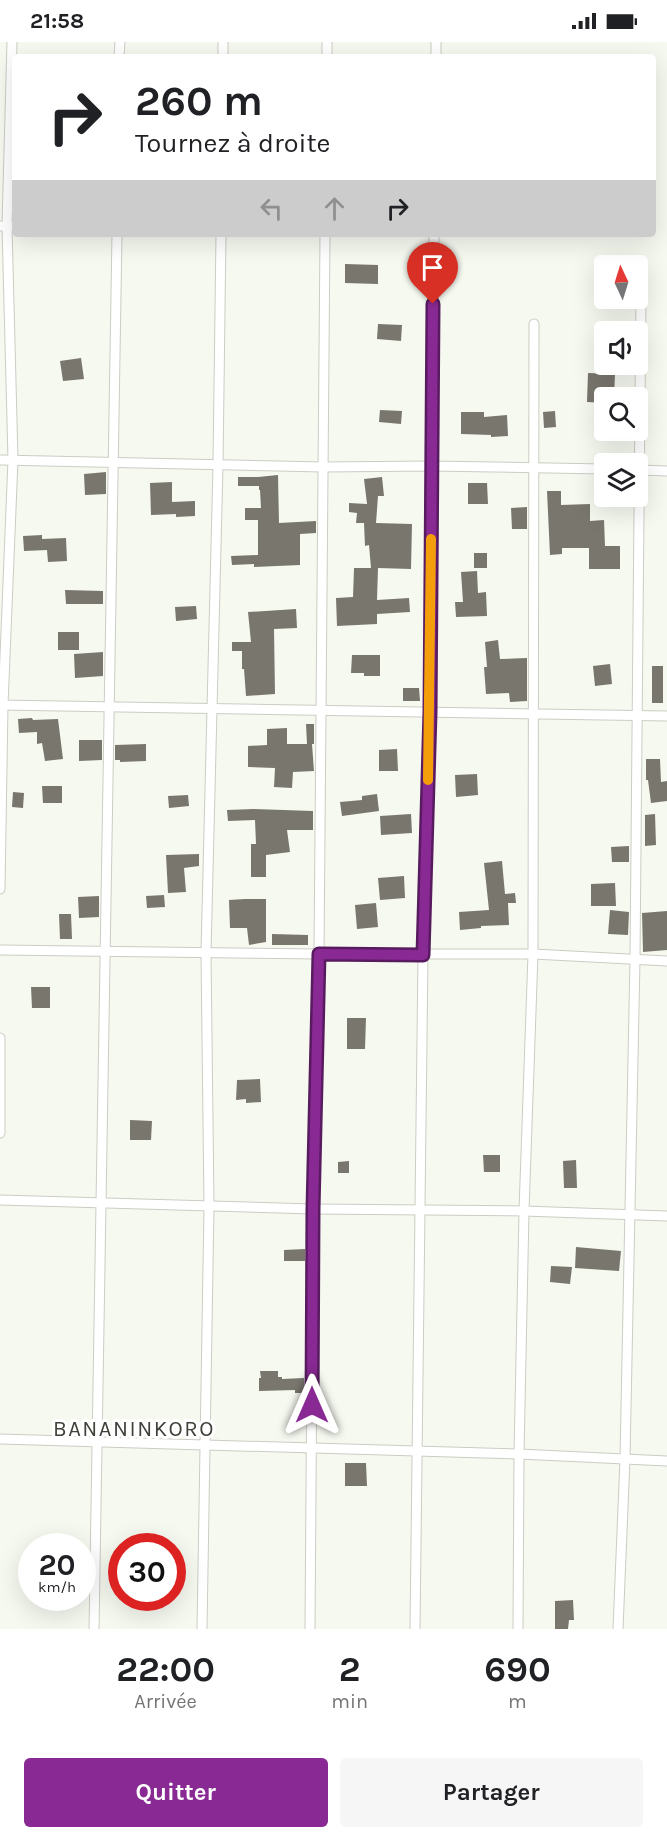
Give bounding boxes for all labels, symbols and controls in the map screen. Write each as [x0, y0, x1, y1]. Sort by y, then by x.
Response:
text: 21:58 [30, 8, 84, 34]
text: 260 m [135, 76, 263, 126]
icon: right [36, 78, 114, 156]
text: Tournez à droite [135, 127, 330, 159]
icon: left [255, 192, 288, 225]
icon: ahead [318, 192, 351, 225]
icon: right [381, 192, 414, 225]
pin [407, 242, 458, 304]
icon: arrive [416, 251, 449, 284]
north arrow [594, 255, 648, 309]
map controls [594, 255, 648, 507]
button: sound [594, 321, 648, 375]
button: search [594, 387, 648, 441]
button: layers [594, 453, 648, 507]
position arrow [280, 1373, 344, 1437]
district label: BANANINKORO [53, 1416, 215, 1442]
speed limit sign: 30 [108, 1533, 186, 1611]
text: 20 [38, 1547, 76, 1583]
text: km/h [38, 1578, 76, 1596]
text: 22:00 [116, 1648, 215, 1690]
text: 2 [339, 1648, 360, 1690]
text: 690 [484, 1648, 551, 1690]
text: Arrivée [134, 1690, 197, 1713]
text: min [331, 1690, 368, 1713]
text: m [508, 1690, 527, 1713]
button: Quitter [24, 1758, 328, 1827]
button: Partager [340, 1758, 643, 1827]

